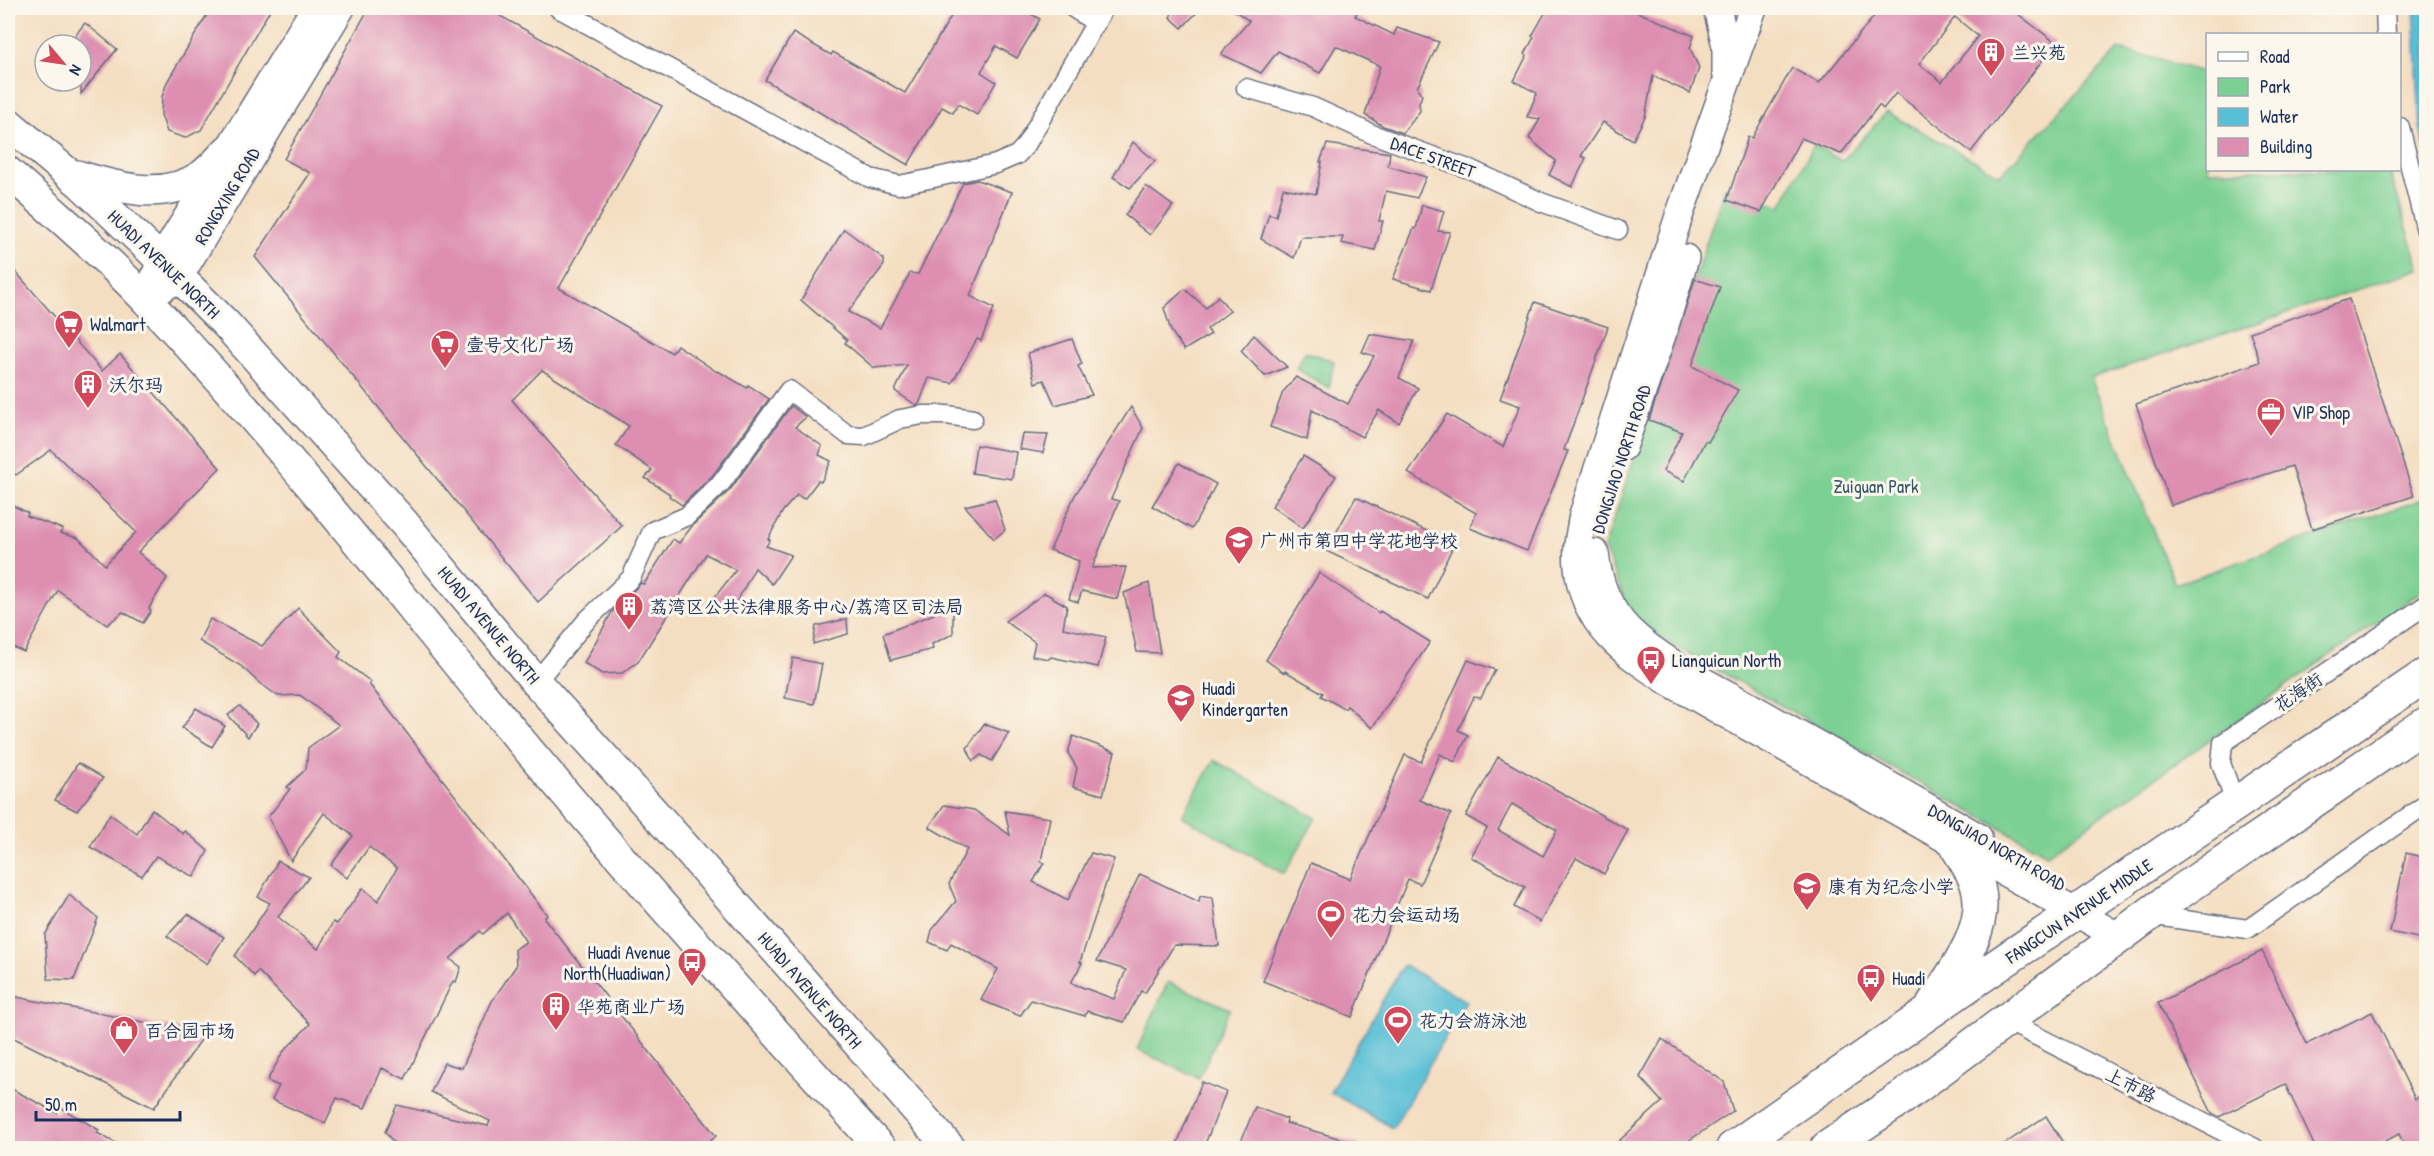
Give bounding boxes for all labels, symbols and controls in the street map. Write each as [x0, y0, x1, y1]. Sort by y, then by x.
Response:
north arrow [33, 33, 93, 93]
legend [2206, 33, 2401, 171]
building icon: 兰兴苑 [1975, 36, 2007, 78]
place label: 兰兴苑 [2012, 40, 2066, 65]
text: Road [2260, 44, 2290, 69]
text: N [64, 61, 88, 80]
text: Park [2260, 74, 2291, 99]
text: Water [2260, 104, 2298, 129]
street label: DACE STREET [1387, 130, 1479, 184]
text: Building [2260, 134, 2312, 159]
street label: RONGXING ROAD [188, 142, 266, 249]
street label: HUADI AVENUE NORTH [102, 204, 226, 324]
supermarket icon: Walmart [53, 308, 85, 350]
place label: Walmart [90, 312, 146, 337]
supermarket icon: 壹号文化广场 [429, 328, 461, 370]
place label: 壹号文化广场 [466, 332, 574, 357]
building icon: 沃尔玛 [72, 368, 104, 410]
place label: 沃尔玛 [109, 372, 163, 397]
street label: DONGJIAO NORTH ROAD [1585, 381, 1657, 537]
office icon: VIP Shop [2255, 396, 2287, 438]
place label: VIP Shop [2292, 400, 2350, 425]
park label: Zuiguan Park [1833, 474, 1919, 499]
school or university icon: 广州市第四中学花地学校 [1223, 524, 1255, 566]
place label: 广州市第四中学花地学校 [1260, 528, 1458, 553]
street label: HUADI AVENUE NORTH [432, 561, 546, 689]
building icon: 荔湾区公共法律服务中心/荔湾区司法局 [613, 590, 645, 632]
place label: 荔湾区公共法律服务中心/荔湾区司法局 [650, 594, 964, 619]
bus stop icon: Lianguicun North [1635, 644, 1667, 686]
place label: Lianguicun North [1672, 648, 1782, 673]
street label: 花海街 [2269, 667, 2327, 717]
place label: Huadi Kindergarten [1202, 676, 1288, 722]
school or university icon: Huadi Kindergarten [1165, 682, 1197, 724]
street label: DONGJIAO NORTH ROAD [1924, 797, 2071, 897]
street label: FANGCUN AVENUE MIDDLE [2000, 852, 2157, 970]
school or university icon: 康有为纪念小学 [1791, 870, 1823, 912]
place label: 康有为纪念小学 [1828, 874, 1954, 899]
sports icon: 花力会运动场 [1315, 898, 1347, 940]
place label: 花力会运动场 [1352, 902, 1460, 927]
street label: HUADI AVENUE NORTH [752, 926, 868, 1054]
place label: Huadi Avenue North(Huadiwan) [564, 940, 671, 986]
bus stop icon: Huadi Avenue North(Huadiwan) [676, 946, 708, 988]
bus stop icon: Huadi [1855, 962, 1887, 1004]
place label: Huadi [1892, 966, 1926, 991]
building icon: 华苑商业广场 [540, 990, 572, 1032]
place label: 华苑商业广场 [577, 994, 685, 1019]
sports icon: 花力会游泳池 [1382, 1004, 1414, 1046]
place label: 花力会游泳池 [1419, 1008, 1527, 1033]
shop icon: 百合园市场 [108, 1014, 140, 1056]
place label: 百合园市场 [145, 1018, 235, 1043]
street label: 上市路 [2101, 1062, 2161, 1108]
scale bar [36, 1084, 180, 1122]
text: 50 m [45, 1092, 77, 1117]

